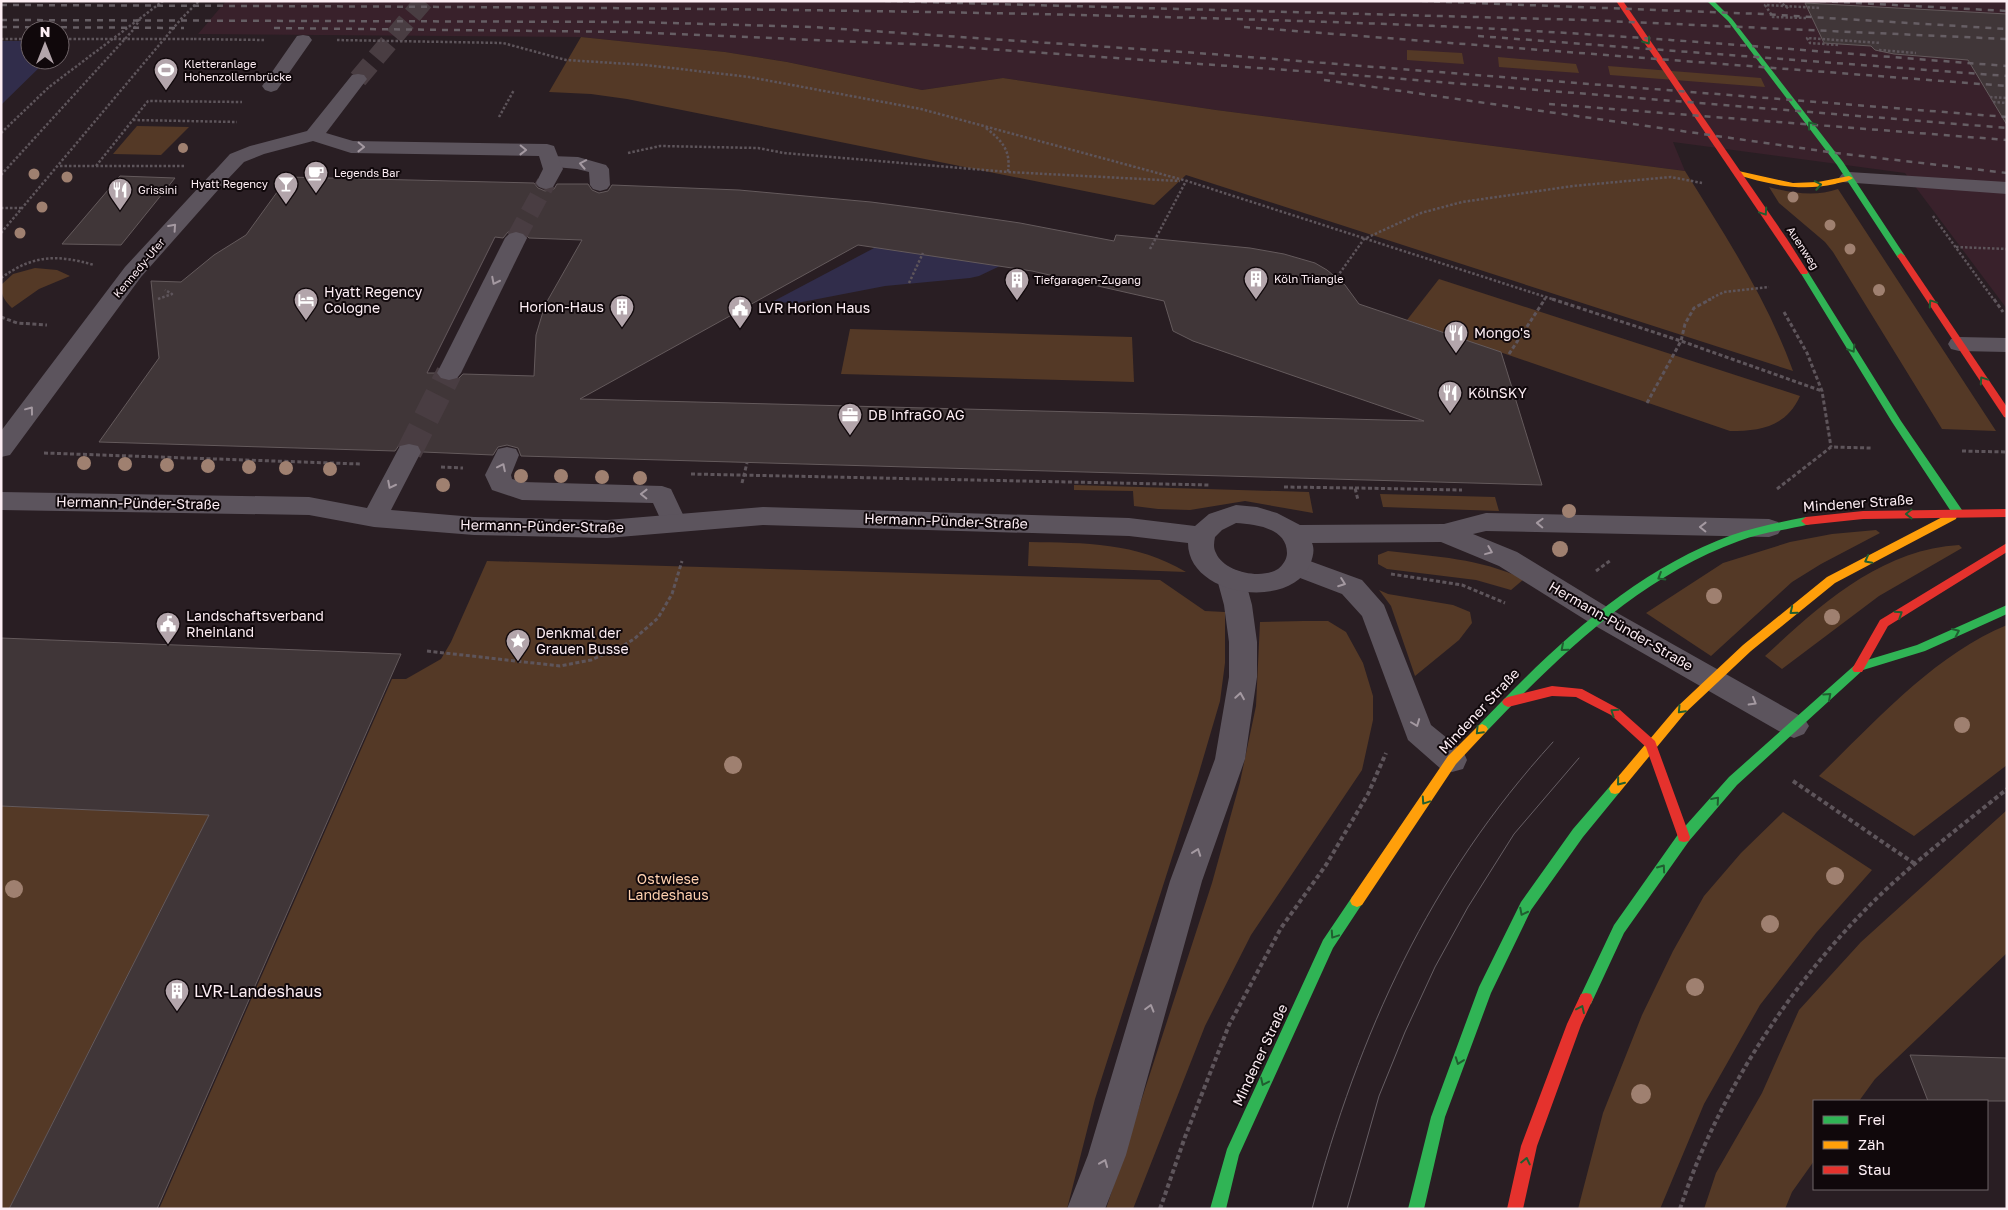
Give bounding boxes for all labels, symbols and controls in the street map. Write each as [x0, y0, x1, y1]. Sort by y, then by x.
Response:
north arrow [20, 20, 70, 70]
text: N [40, 23, 50, 40]
one-way arrow [1641, 35, 1650, 45]
sports icon: Kletteranlage Hohenzollernbrücke [153, 57, 179, 91]
place label: Kletteranlage Hohenzollernbrücke [184, 57, 292, 83]
one-way arrow [1808, 122, 1816, 131]
one-way arrow [358, 142, 365, 152]
one-way arrow [520, 145, 528, 155]
cafe icon: Legends Bar [303, 160, 329, 194]
one-way arrow [578, 160, 587, 170]
place label: Legends Bar [334, 166, 400, 179]
bar icon: Hyatt Regency [273, 171, 299, 205]
restaurant icon: Grissini [107, 177, 133, 211]
place label: Hyatt Regency [191, 177, 268, 190]
one-way arrow [1814, 180, 1823, 191]
place label: Grissini [138, 183, 177, 196]
one-way arrow [1758, 206, 1767, 216]
one-way arrow [167, 224, 176, 233]
street label: Auenweg [1785, 224, 1822, 272]
street label: Kennedy-Ufer [110, 235, 168, 300]
building icon: Köln Triangle [1243, 266, 1269, 300]
building icon: Tiefgaragen-Zugang [1004, 267, 1030, 301]
place label: Köln Triangle [1274, 272, 1344, 285]
place label: Tiefgaragen-Zugang [1034, 273, 1141, 286]
one-way arrow [491, 276, 501, 285]
place label: Hyatt Regency Cologne [324, 283, 423, 316]
hotel icon: Hyatt Regency Cologne [293, 287, 319, 321]
building icon: Horion-Haus [609, 294, 635, 328]
public building icon: LVR Horion Haus [727, 295, 753, 329]
place label: Horion-Haus [519, 298, 604, 315]
place label: LVR Horion Haus [758, 299, 870, 316]
one-way arrow [1929, 299, 1938, 309]
restaurant icon: Mongo's [1443, 320, 1469, 354]
place label: Mongo's [1474, 324, 1530, 341]
one-way arrow [1845, 344, 1855, 353]
one-way arrow [1980, 376, 1989, 385]
restaurant icon: KölnSKY [1437, 380, 1463, 414]
place label: KölnSKY [1468, 384, 1527, 401]
office icon: DB InfraGO AG [837, 402, 863, 436]
one-way arrow [24, 406, 33, 416]
place label: DB InfraGO AG [868, 406, 965, 423]
one-way arrow [496, 463, 506, 472]
one-way arrow [387, 480, 397, 489]
one-way arrow [640, 489, 648, 499]
street label: Mindener Straße [1802, 490, 1914, 515]
street label: Hermann-Pünder-Straße [56, 493, 220, 512]
street label: Hermann-Pünder-Straße [864, 509, 1028, 532]
one-way arrow [1905, 509, 1912, 519]
street label: Hermann-Pünder-Straße [460, 516, 624, 535]
one-way arrow [1536, 518, 1544, 529]
one-way arrow [1698, 522, 1706, 532]
one-way arrow [1484, 545, 1493, 555]
one-way arrow [1864, 554, 1873, 564]
one-way arrow [1657, 570, 1666, 580]
one-way arrow [1337, 577, 1346, 587]
street label: Hermann-Pünder-Straße [1546, 577, 1696, 674]
one-way arrow [1790, 605, 1799, 613]
place label: Landschaftsverband Rheinland [186, 607, 324, 640]
public building icon: Landschaftsverband Rheinland [155, 611, 181, 645]
one-way arrow [1893, 611, 1903, 620]
place label: Denkmal der Grauen Busse [536, 624, 629, 657]
place icon: Denkmal der Grauen Busse [505, 628, 531, 662]
one-way arrow [1951, 628, 1960, 638]
one-way arrow [1561, 643, 1570, 652]
street label: Mindener Straße [1435, 664, 1523, 757]
one-way arrow [1234, 692, 1245, 700]
one-way arrow [1822, 693, 1831, 702]
one-way arrow [1748, 696, 1757, 706]
one-way arrow [1678, 705, 1687, 714]
one-way arrow [1610, 709, 1620, 718]
one-way arrow [1410, 718, 1420, 726]
one-way arrow [1476, 726, 1485, 735]
one-way arrow [1617, 776, 1626, 785]
one-way arrow [1421, 796, 1431, 805]
one-way arrow [1711, 797, 1720, 806]
one-way arrow [1191, 848, 1201, 857]
one-way arrow [1656, 865, 1665, 874]
park label: Ostwiese Landeshaus [627, 870, 709, 903]
one-way arrow [1519, 906, 1529, 915]
one-way arrow [1330, 930, 1340, 939]
building icon: LVR-Landeshaus [164, 978, 190, 1012]
place label: LVR-Landeshaus [194, 981, 322, 1001]
street label: Mindener Straße [1228, 1001, 1291, 1108]
one-way arrow [1144, 1004, 1154, 1012]
one-way arrow [1575, 1005, 1586, 1014]
one-way arrow [1455, 1056, 1465, 1064]
one-way arrow [1260, 1077, 1271, 1086]
legend [1813, 1100, 1988, 1190]
text: Frei [1858, 1110, 1885, 1128]
text: Zäh [1858, 1135, 1885, 1153]
one-way arrow [1520, 1157, 1531, 1166]
one-way arrow [1098, 1160, 1108, 1168]
text: Stau [1858, 1160, 1891, 1178]

